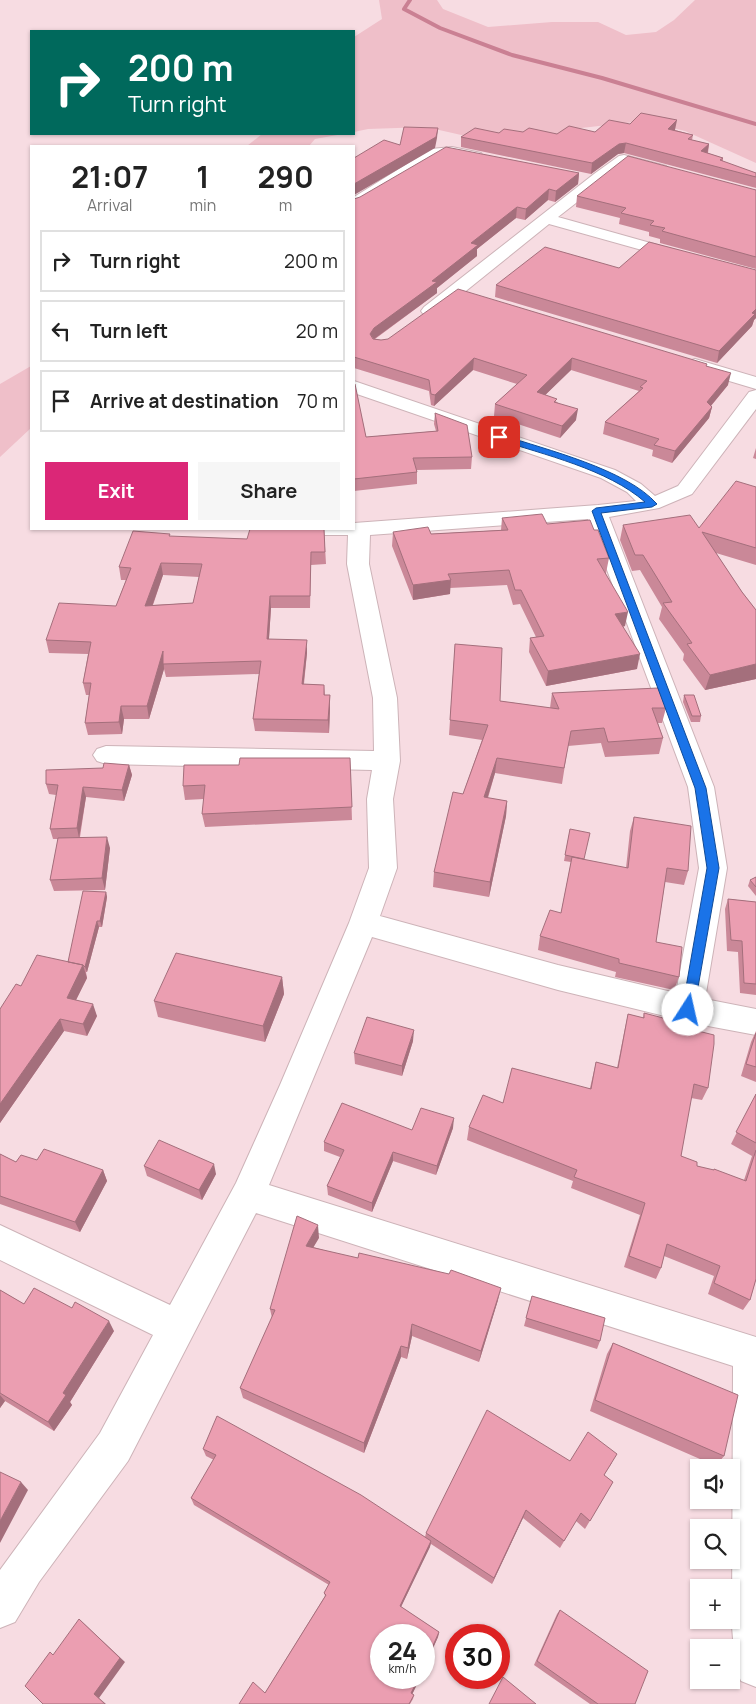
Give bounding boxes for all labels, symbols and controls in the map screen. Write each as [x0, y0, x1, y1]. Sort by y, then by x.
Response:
text: 200 m [128, 44, 233, 92]
icon: right [45, 50, 110, 115]
text: Turn right [128, 89, 226, 119]
text: 21:07 [71, 156, 148, 197]
text: 1 [196, 156, 209, 197]
text: 290 [258, 156, 314, 197]
text: Arrival [87, 194, 133, 216]
text: min [189, 194, 216, 216]
text: m [279, 194, 292, 216]
icon: right [47, 247, 75, 275]
text: Turn right [90, 248, 180, 274]
text: 200 m [284, 248, 338, 274]
icon: left [47, 317, 75, 345]
text: Turn left [90, 318, 168, 344]
text: 20 m [296, 318, 338, 344]
icon: arrive [47, 387, 75, 415]
text: Arrive at destination [90, 388, 279, 414]
text: 70 m [297, 388, 338, 414]
pin [478, 416, 520, 458]
icon: arrive [485, 423, 513, 451]
button: Exit [45, 462, 188, 520]
button: Share [198, 462, 340, 520]
position arrow [661, 983, 713, 1035]
map controls [690, 1459, 740, 1689]
button: sound [690, 1459, 740, 1509]
button: search [690, 1519, 740, 1569]
button: + [690, 1579, 740, 1629]
speed limit sign: 30 [445, 1624, 510, 1689]
text: 24 [388, 1633, 417, 1668]
button: − [690, 1639, 740, 1689]
text: km/h [389, 1660, 416, 1677]

